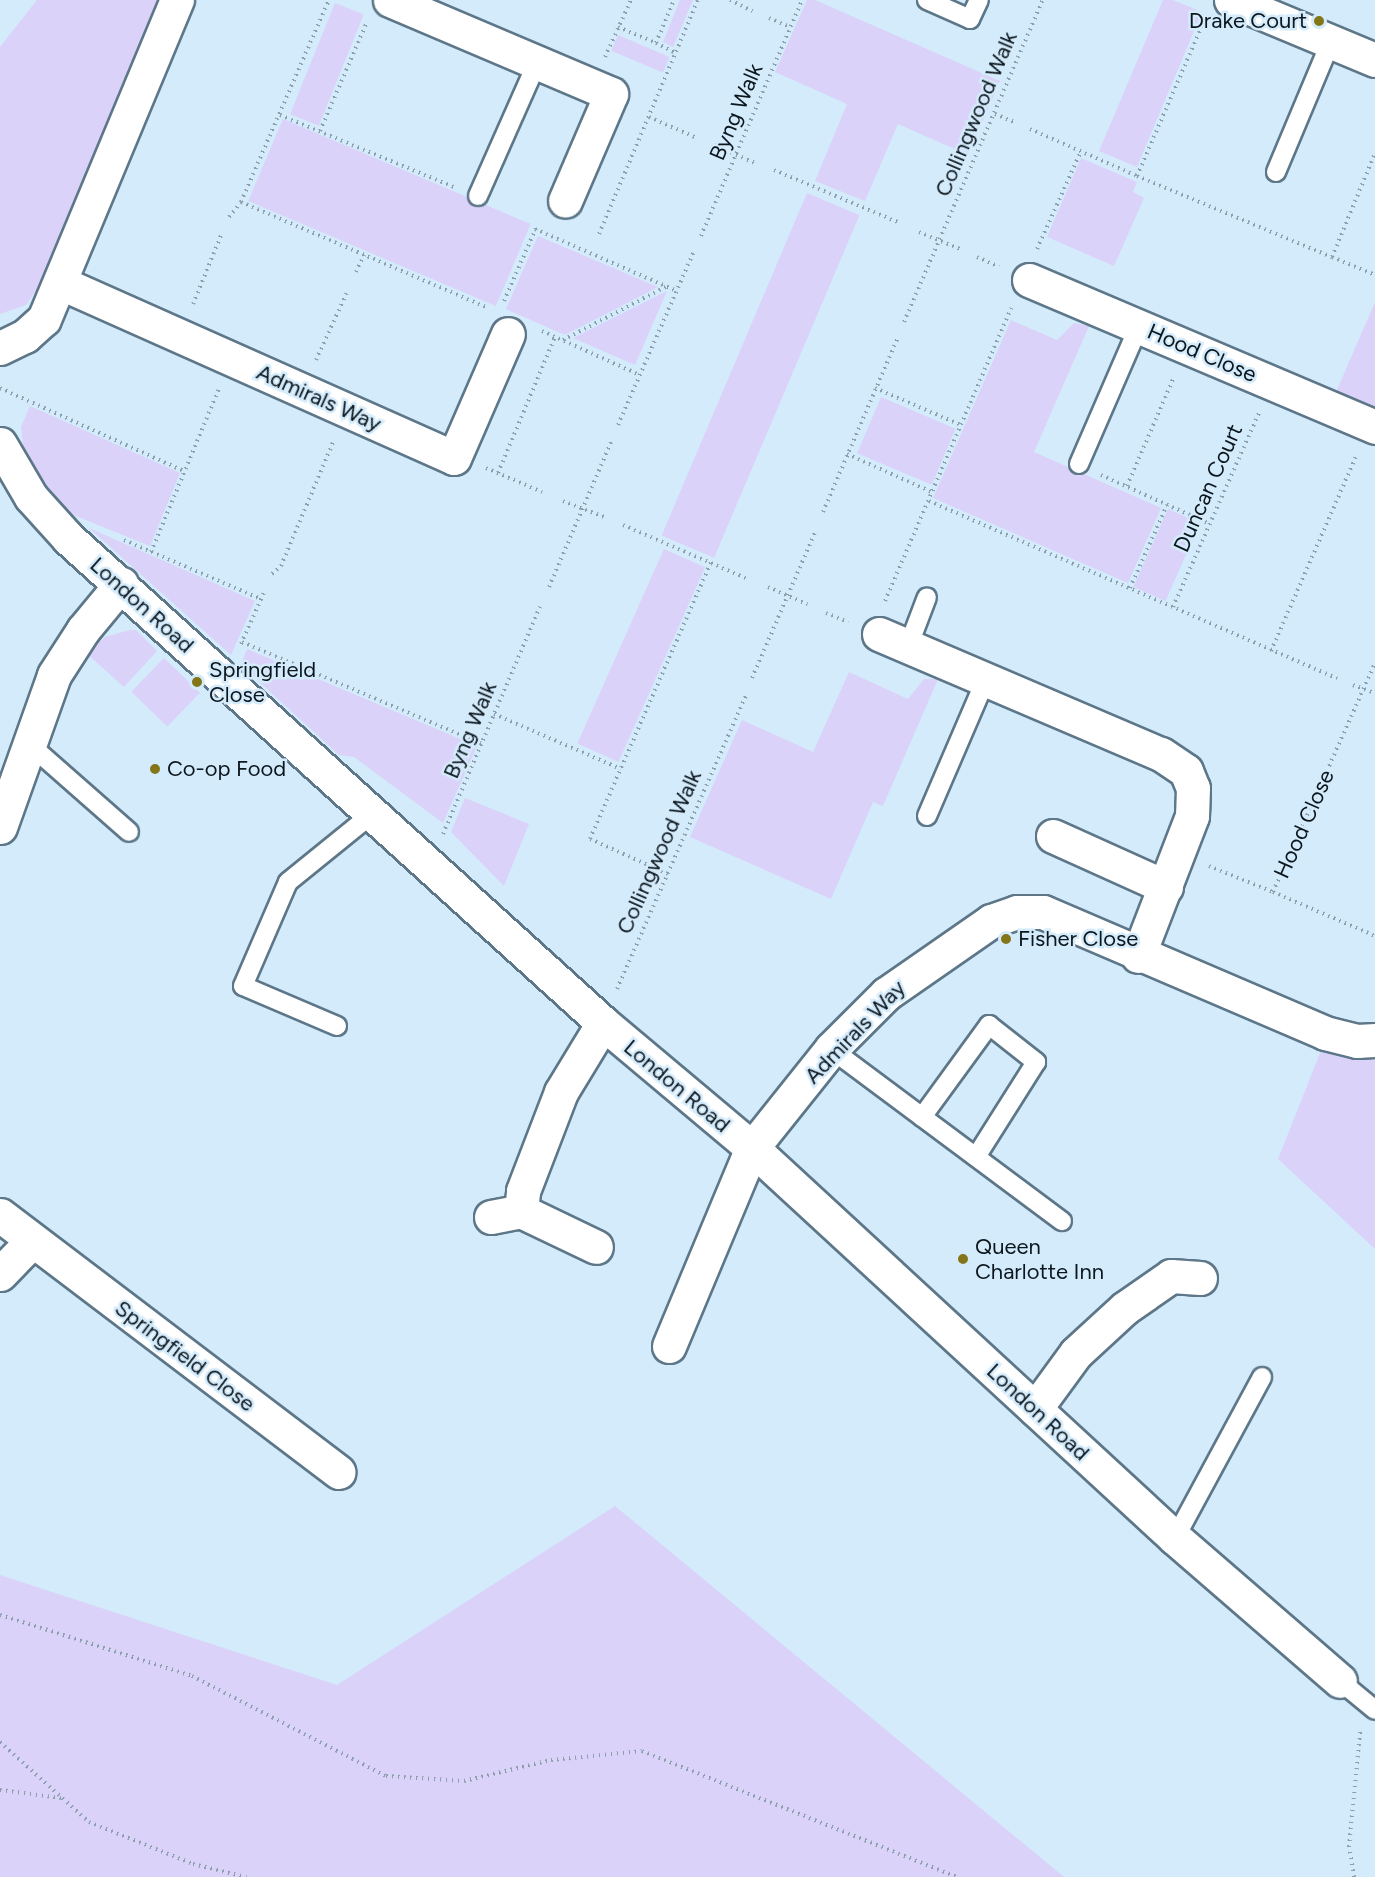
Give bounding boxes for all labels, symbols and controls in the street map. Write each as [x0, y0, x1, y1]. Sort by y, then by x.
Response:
place label: Drake Court [1189, 8, 1307, 34]
marker: Drake Court [1312, 14, 1326, 28]
street label: Collingwood Walk [929, 28, 1023, 200]
street label: Byng Walk [704, 60, 768, 164]
street label: Hood Close [1143, 318, 1261, 388]
street label: Admirals Way [253, 359, 385, 437]
street label: Duncan Court [1168, 420, 1248, 556]
street label: London Road [85, 552, 199, 658]
place label: Springfield Close [209, 656, 316, 708]
marker: Springfield Close [190, 675, 204, 689]
street label: Byng Walk [438, 678, 502, 782]
place label: Co-op Food [167, 756, 286, 782]
marker: Co-op Food [148, 762, 162, 776]
street label: Collingwood Walk [611, 766, 707, 938]
street label: Hood Close [1268, 766, 1340, 882]
place label: Fisher Close [1018, 926, 1138, 952]
marker: Fisher Close [999, 932, 1013, 946]
street label: Admirals Way [799, 975, 911, 1089]
street label: London Road [619, 1034, 735, 1138]
place label: Queen Charlotte Inn [975, 1233, 1104, 1284]
marker: Queen Charlotte Inn [956, 1252, 970, 1266]
street label: Springfield Close [110, 1295, 260, 1417]
street label: London Road [981, 1358, 1095, 1466]

